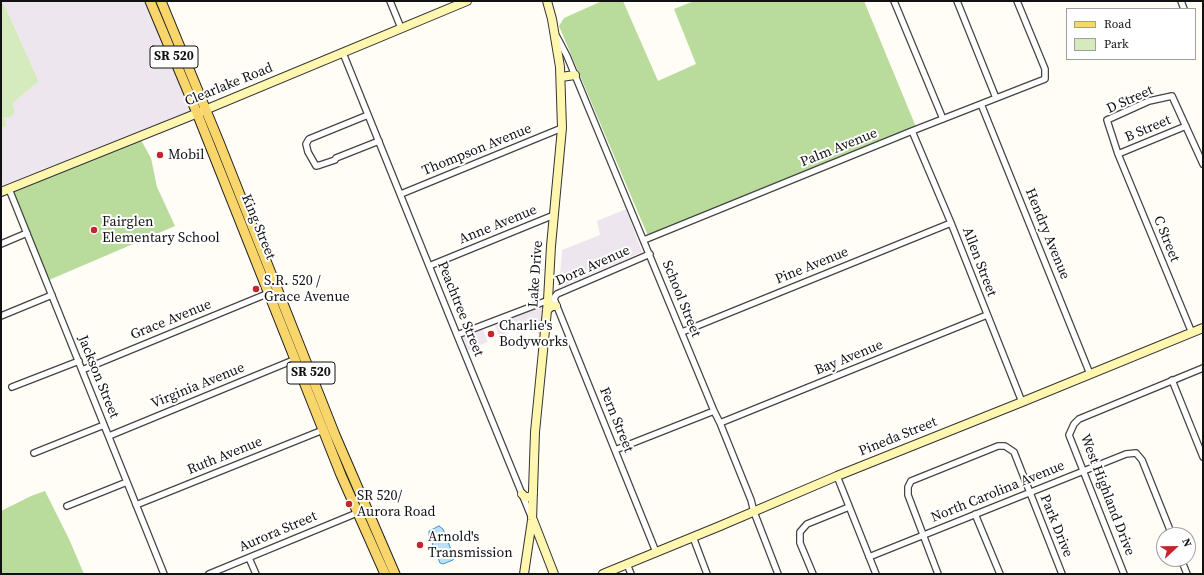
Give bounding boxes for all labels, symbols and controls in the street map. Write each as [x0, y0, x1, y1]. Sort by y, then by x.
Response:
legend [1066, 8, 1196, 60]
text: Road [1104, 16, 1131, 32]
text: Park [1104, 36, 1129, 52]
road number: SR 520 [150, 46, 198, 68]
street label: Clearlake Road [183, 60, 275, 110]
street label: D Street [1104, 82, 1156, 118]
street label: B Street [1123, 112, 1173, 146]
street label: Thompson Avenue [420, 120, 534, 180]
street label: Palm Avenue [798, 125, 880, 171]
place label: Mobil [168, 147, 204, 163]
marker: Mobil [155, 150, 165, 160]
street label: Hendry Avenue [1021, 186, 1073, 282]
street label: King Street [237, 192, 279, 262]
street label: Anne Avenue [457, 202, 539, 248]
street label: C Street [1149, 213, 1183, 265]
place label: Fairglen Elementary School [102, 214, 220, 246]
marker: Fairglen Elementary School [89, 225, 99, 235]
street label: Allen Street [958, 225, 1000, 299]
street label: Lake Drive [525, 240, 547, 308]
street label: Dora Avenue [553, 242, 633, 290]
street label: Pine Avenue [773, 244, 851, 288]
street label: School Street [658, 258, 704, 340]
street label: Peachtree Street [433, 259, 487, 359]
place label: S.R. 520 / Grace Avenue [264, 273, 350, 306]
marker: S.R. 520 / Grace Avenue [251, 284, 261, 294]
street label: Grace Avenue [128, 296, 214, 344]
place label: Charlie's Bodyworks [499, 318, 568, 350]
marker: Charlie's Bodyworks [486, 329, 496, 339]
street label: Jackson Street [74, 333, 122, 421]
street label: Bay Avenue [812, 337, 886, 379]
street label: Virginia Avenue [149, 360, 247, 412]
road number: SR 520 [287, 362, 335, 384]
street label: Fern Street [595, 385, 637, 455]
street label: Pineda Street [857, 414, 939, 460]
street label: West Highland Drive [1076, 432, 1138, 558]
street label: Ruth Avenue [185, 433, 265, 479]
street label: North Carolina Avenue [929, 457, 1067, 527]
place label: SR 520/ Aurora Road [357, 488, 436, 520]
street label: Park Drive [1036, 492, 1076, 560]
marker: SR 520/ Aurora Road [344, 499, 354, 509]
street label: Aurora Street [237, 508, 319, 556]
north arrow [1156, 527, 1196, 567]
place label: Arnold's Transmission [428, 529, 513, 562]
text: N [1178, 536, 1195, 549]
marker: Arnold's Transmission [415, 540, 425, 550]

